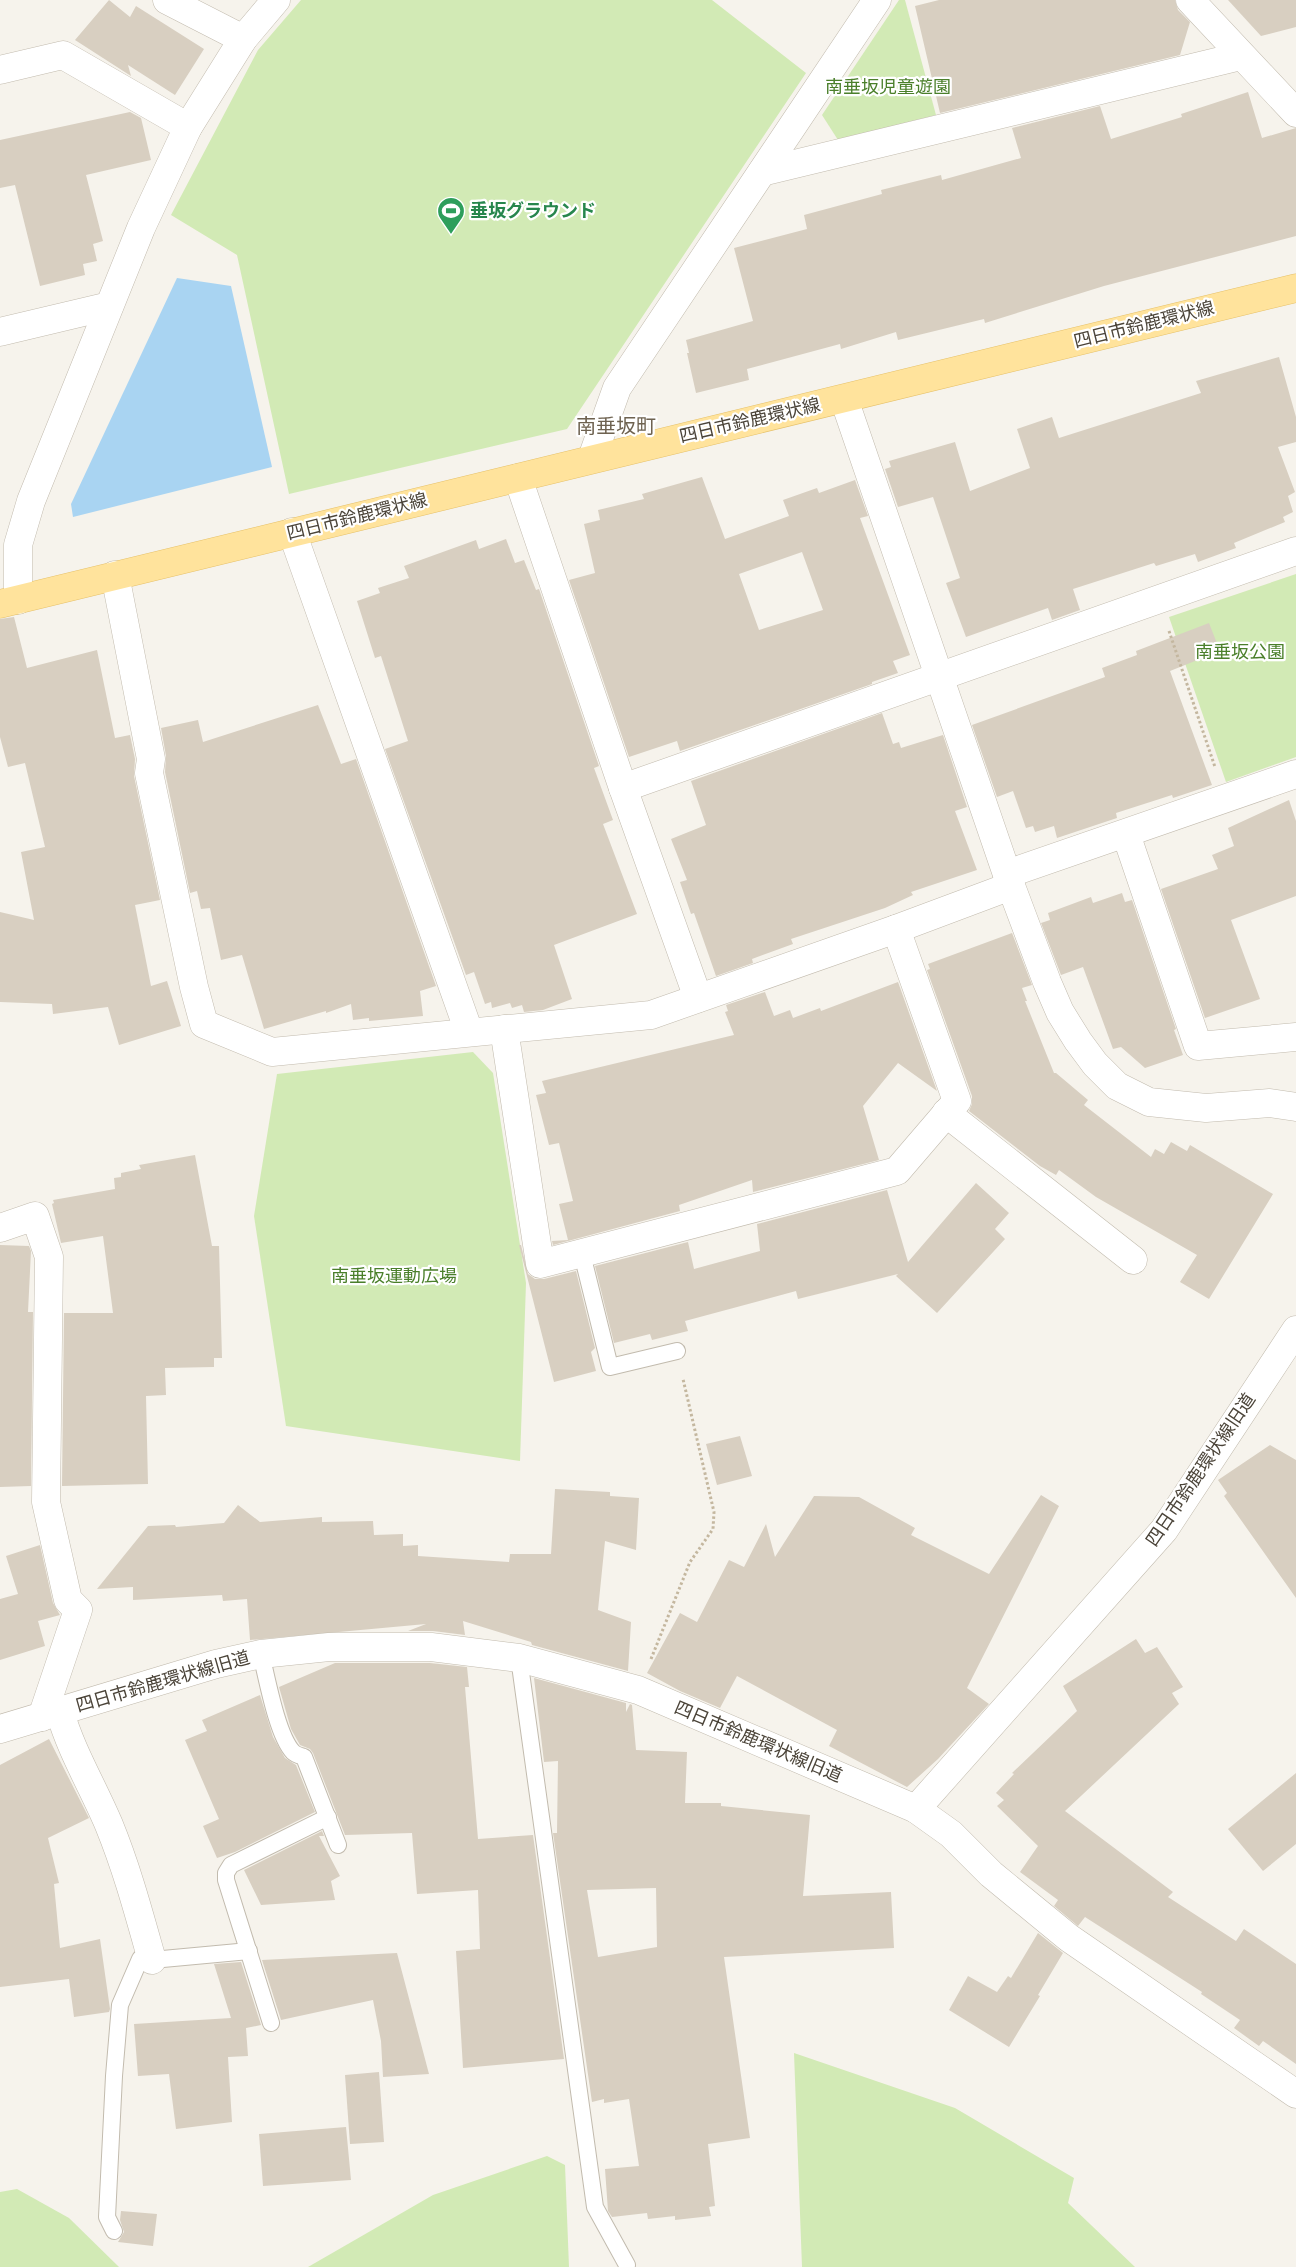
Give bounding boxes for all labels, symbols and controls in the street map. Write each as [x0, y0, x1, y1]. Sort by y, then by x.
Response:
park label: 南垂坂児童遊園 [825, 75, 951, 100]
sports icon: 垂坂グラウンド [436, 196, 466, 235]
place label: 垂坂グラウンド [470, 199, 596, 224]
street label: 四日市鈴鹿環状線 [1071, 295, 1217, 355]
street label: 四日市鈴鹿環状線 [677, 393, 823, 449]
district label: 南垂坂町 [576, 413, 656, 441]
street label: 四日市鈴鹿環状線 [284, 487, 430, 547]
park label: 南垂坂公園 [1195, 640, 1285, 665]
park label: 南垂坂運動広場 [331, 1264, 457, 1289]
street label: 四日市鈴鹿環状線旧道 [1140, 1388, 1262, 1552]
street label: 四日市鈴鹿環状線旧道 [73, 1645, 253, 1719]
street label: 四日市鈴鹿環状線旧道 [670, 1695, 846, 1789]

